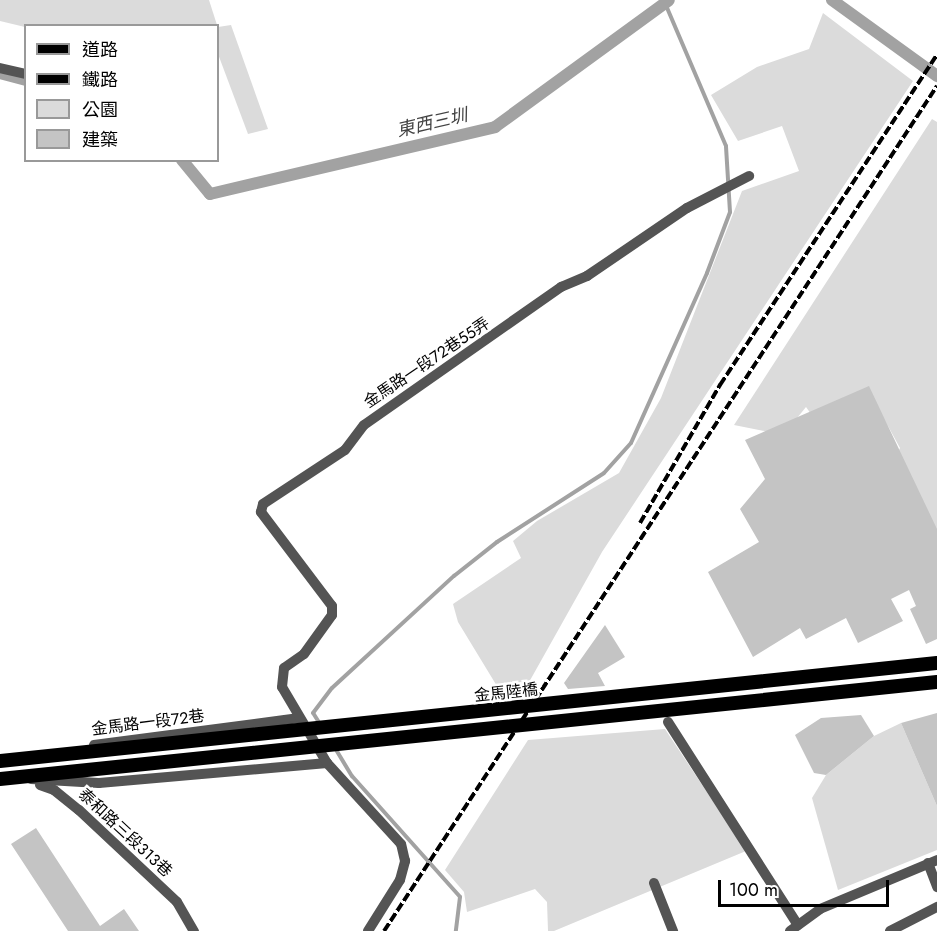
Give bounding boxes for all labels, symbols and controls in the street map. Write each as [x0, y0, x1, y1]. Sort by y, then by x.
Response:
legend [24, 24, 219, 162]
text: 道路 [82, 37, 118, 63]
text: 鐵路 [82, 67, 118, 93]
text: 公園 [82, 97, 118, 123]
water label: 東西三圳 [394, 104, 470, 142]
text: 建築 [82, 127, 118, 153]
street label: 金馬路一段72巷55弄 [360, 314, 494, 412]
street label: 金馬陸橋 [473, 680, 539, 706]
street label: 金馬路一段72巷 [91, 707, 205, 739]
street label: 泰和路三段313巷 [74, 785, 176, 881]
scale bar [721, 868, 892, 906]
text: 100 m [729, 877, 778, 903]

